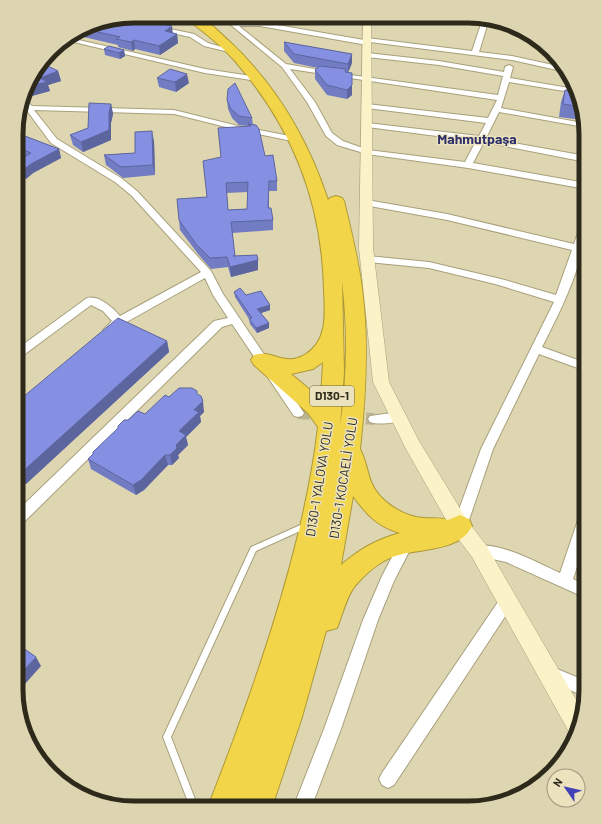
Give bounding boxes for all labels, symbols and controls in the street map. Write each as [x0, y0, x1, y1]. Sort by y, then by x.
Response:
district label: Mahmutpaşa [437, 130, 517, 147]
road number: D130-1 [310, 386, 354, 406]
street label: D130-1 KOCAELİ YOLU [326, 416, 360, 540]
street label: D130-1 YALOVA YOLU [302, 420, 336, 538]
north arrow [546, 768, 586, 808]
text: N [550, 775, 565, 789]

